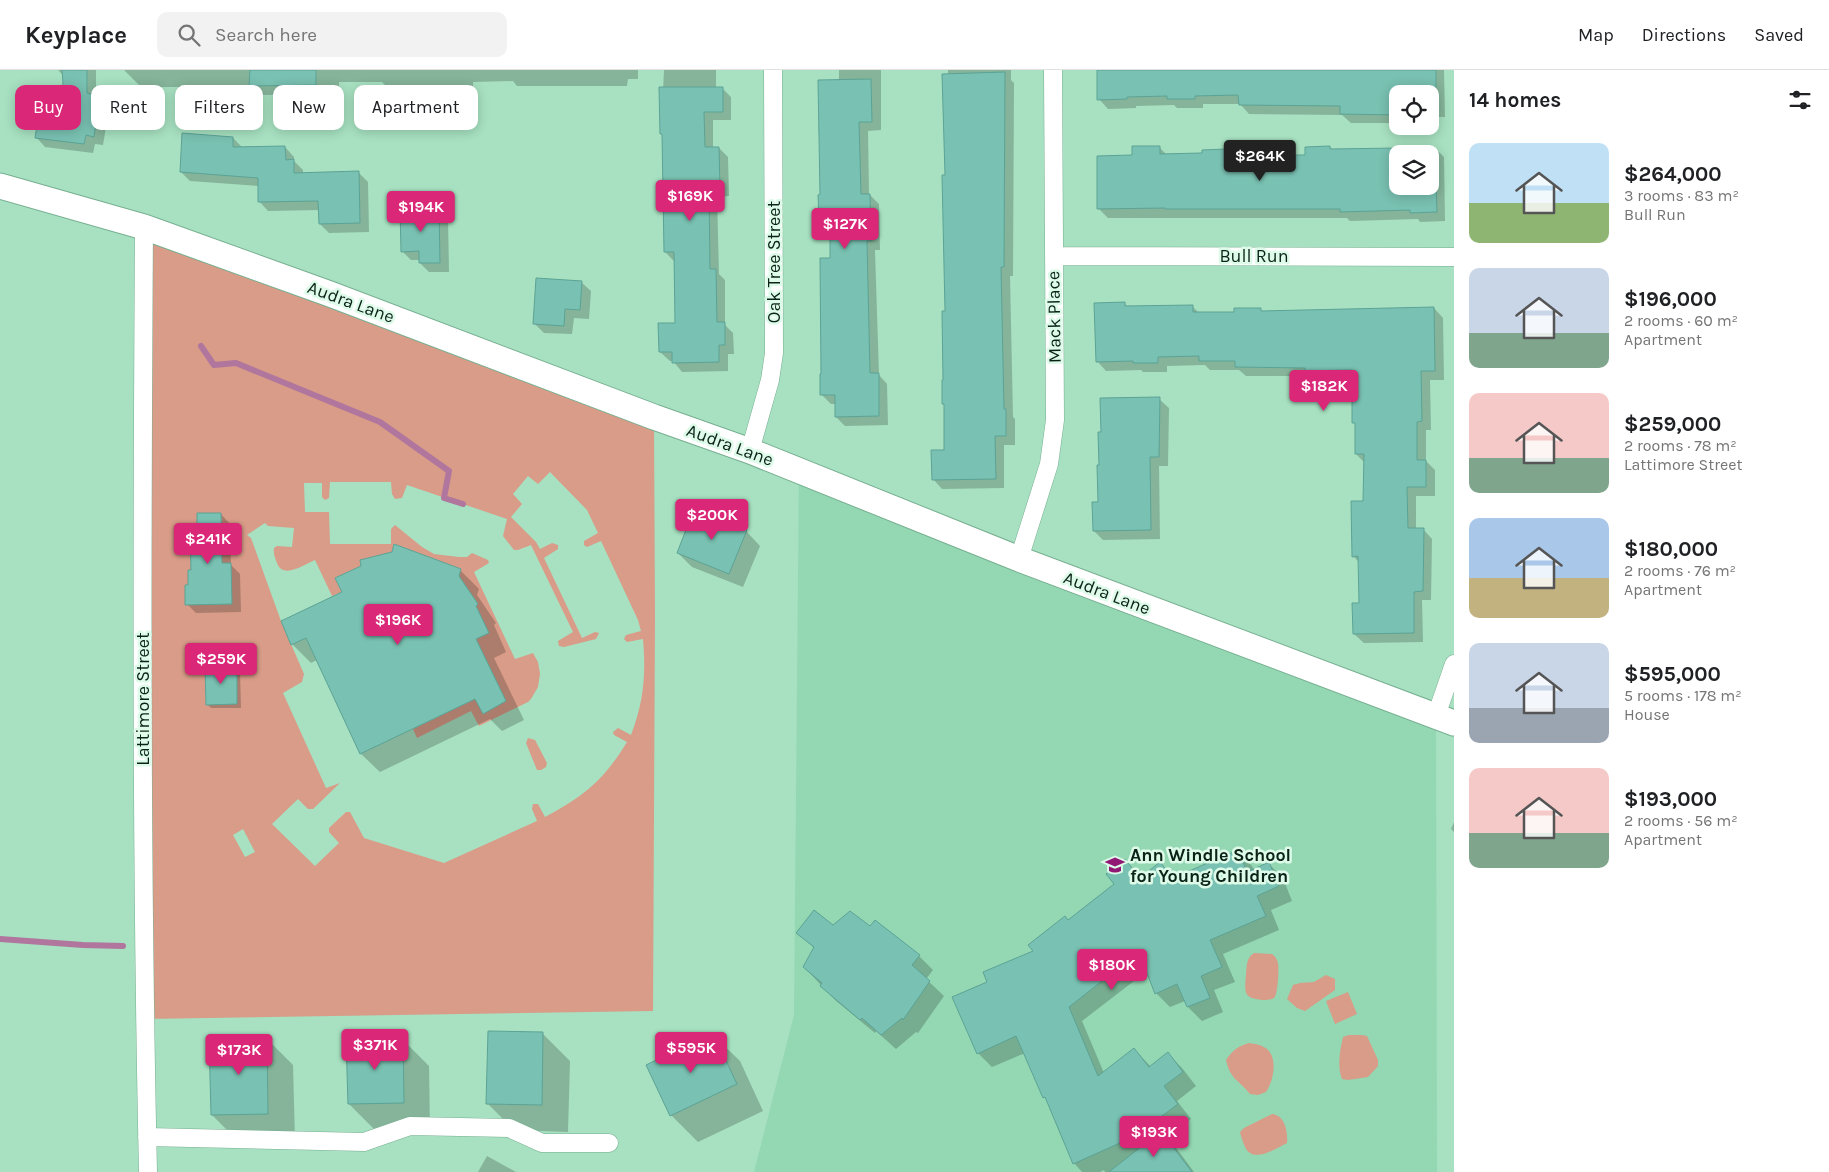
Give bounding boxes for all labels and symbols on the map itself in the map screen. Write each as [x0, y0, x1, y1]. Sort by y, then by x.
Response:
pin: $264K [1225, 140, 1295, 182]
pin: $169K [655, 180, 725, 222]
pin: $194K [386, 190, 456, 233]
street label: Oak Tree Street [763, 201, 785, 323]
pin: $127K [810, 208, 880, 250]
street label: Bull Run [1219, 245, 1289, 267]
street label: Mack Place [1042, 271, 1066, 363]
street label: Audra Lane [304, 276, 398, 328]
pin: $182K [1289, 370, 1359, 412]
street label: Audra Lane [683, 419, 777, 471]
pin: $200K [677, 498, 747, 541]
pin: $241K [173, 522, 243, 565]
street label: Audra Lane [1061, 566, 1153, 620]
pin: $196K [363, 604, 433, 646]
street label: Lattimore Street [132, 632, 154, 766]
pin: $259K [186, 642, 256, 685]
place label: Ann Windle School for Young Children [1130, 844, 1291, 887]
school or university icon: Ann Windle School for Young Children [1104, 854, 1126, 876]
pin: $180K [1077, 948, 1147, 991]
pin: $371K [340, 1028, 410, 1071]
pin: $595K [656, 1032, 726, 1074]
pin: $173K [204, 1034, 274, 1076]
pin: $193K [1119, 1116, 1189, 1158]

